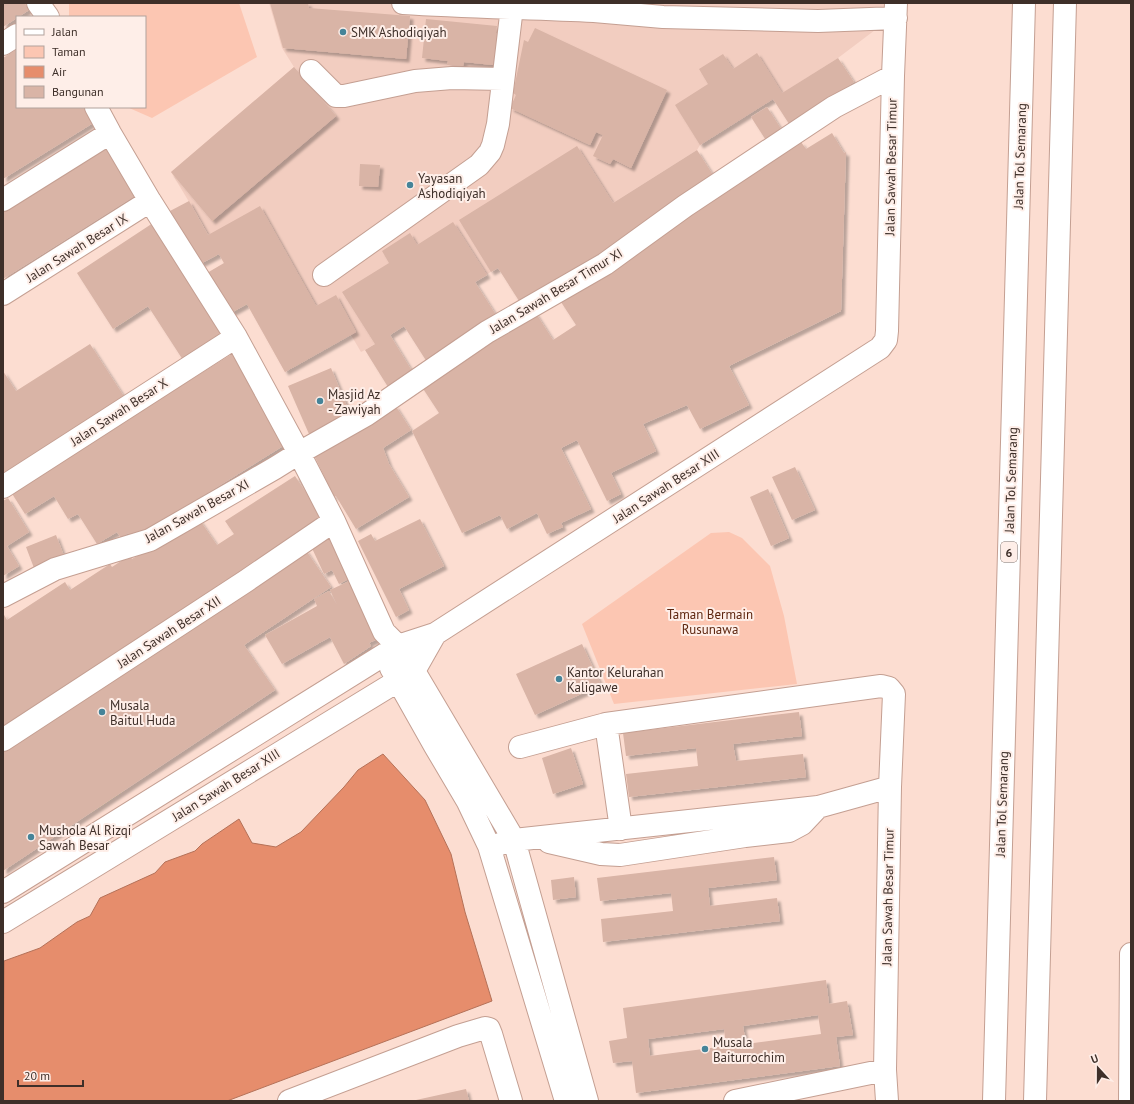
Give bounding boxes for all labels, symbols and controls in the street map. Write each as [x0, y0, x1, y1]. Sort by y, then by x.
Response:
legend [16, 16, 146, 108]
text: Jalan [51, 24, 77, 39]
place label: SMK Ashodiqiyah [351, 24, 447, 41]
marker: SMK Ashodiqiyah [338, 27, 348, 37]
text: Taman [52, 44, 86, 59]
text: Air [52, 64, 66, 79]
text: Bangunan [52, 84, 104, 99]
street label: Jalan Sawah Besar Timur [881, 98, 901, 237]
street label: Jalan Tol Semarang [1010, 103, 1030, 210]
place label: Yayasan Ashodiqiyah [418, 170, 486, 202]
marker: Yayasan Ashodiqiyah [405, 180, 415, 190]
street label: Jalan Sawah Besar IX [22, 210, 131, 287]
street label: Jalan Sawah Besar Timur XI [486, 245, 626, 338]
street label: Jalan Sawah Besar X [66, 374, 171, 450]
place label: Masjid Az - Zawiyah [328, 386, 381, 418]
marker: Masjid Az - Zawiyah [315, 396, 325, 406]
street label: Jalan Tol Semarang [1001, 427, 1021, 534]
street label: Jalan Sawah Besar XIII [609, 445, 723, 527]
street label: Jalan Sawah Besar XI [141, 475, 252, 547]
road number: 6 [1001, 542, 1017, 562]
street label: Jalan Sawah Besar XII [113, 592, 224, 672]
park label: Taman Bermain Rusunawa [667, 606, 753, 638]
place label: Kantor Kelurahan Kaligawe [567, 664, 664, 696]
marker: Kantor Kelurahan Kaligawe [554, 674, 564, 684]
place label: Musala Baitul Huda [110, 697, 175, 729]
marker: Musala Baitul Huda [97, 707, 107, 717]
street label: Jalan Sawah Besar XIII [168, 745, 283, 826]
street label: Jalan Tol Semarang [992, 751, 1012, 858]
place label: Mushola Al Rizqi Sawah Besar [39, 822, 131, 854]
street label: Jalan Sawah Besar Timur [878, 828, 898, 967]
marker: Mushola Al Rizqi Sawah Besar [26, 832, 36, 842]
place label: Musala Baiturrochim [713, 1034, 785, 1066]
marker: Musala Baiturrochim [700, 1044, 710, 1054]
north arrow [1078, 1048, 1118, 1088]
text: U [1089, 1051, 1100, 1066]
scale bar [18, 1062, 83, 1088]
text: 20 m [24, 1068, 50, 1083]

